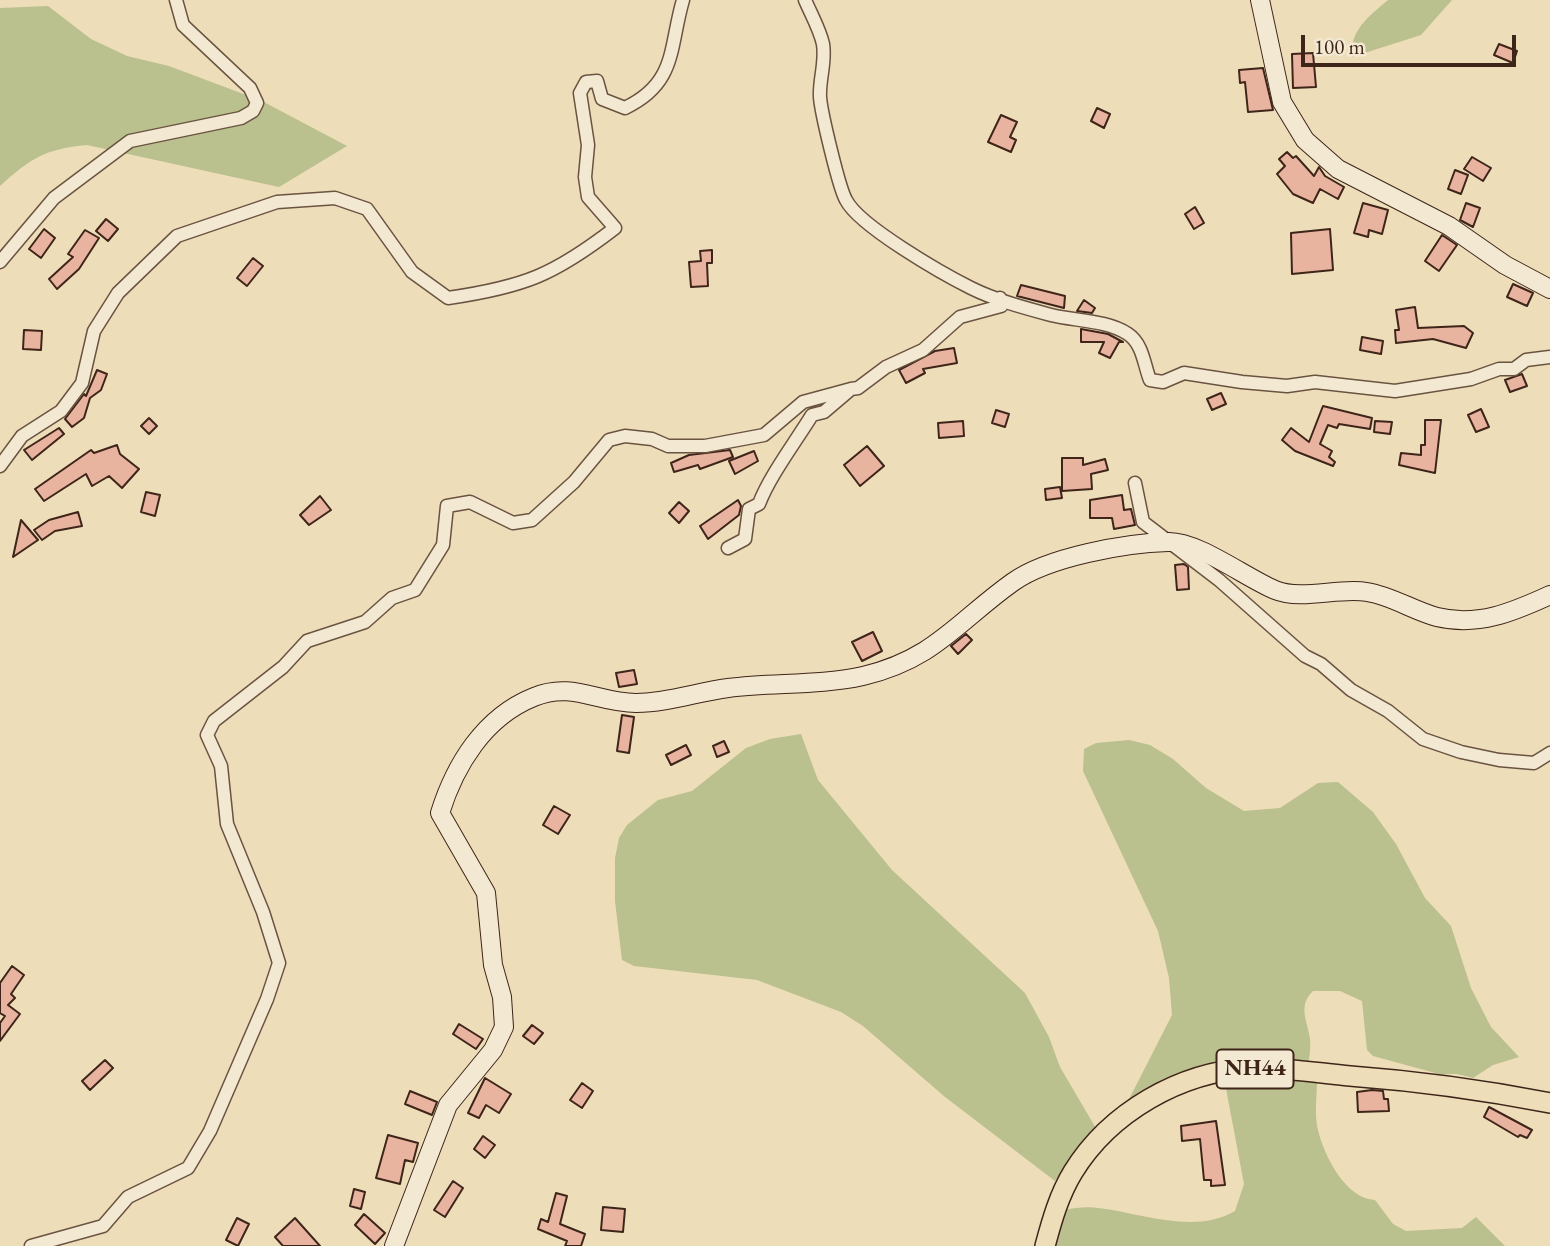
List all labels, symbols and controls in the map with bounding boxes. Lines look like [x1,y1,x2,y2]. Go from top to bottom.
scale bar [1305,21,1520,65]
text: 100 m [1314,33,1365,60]
road number: NH44 [1216,1050,1294,1088]

